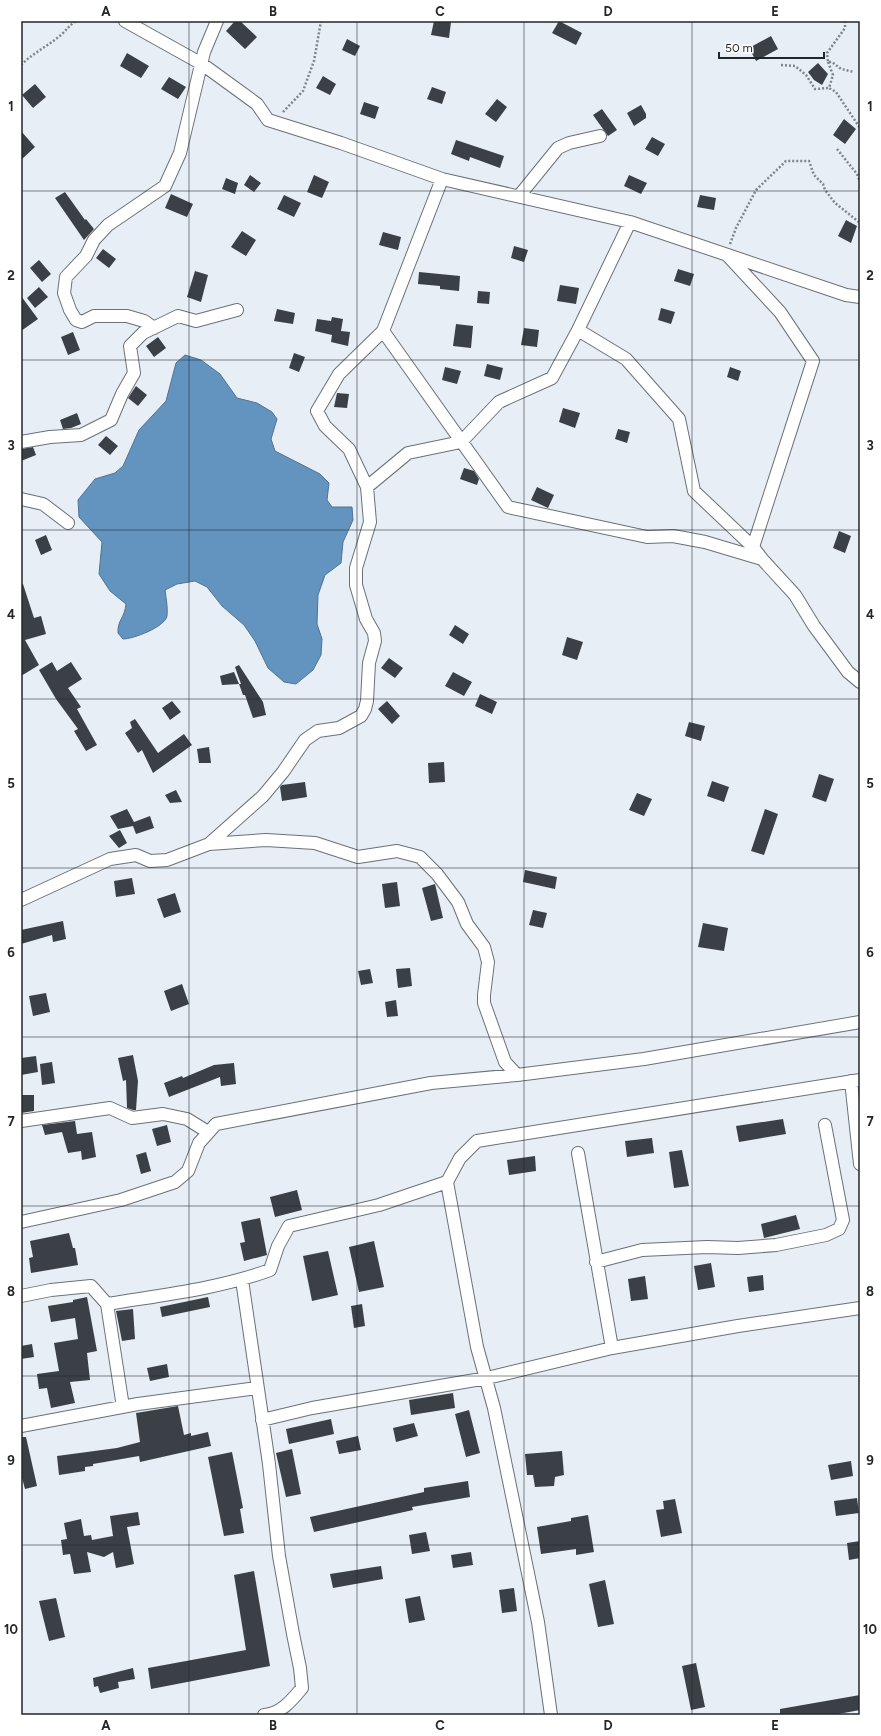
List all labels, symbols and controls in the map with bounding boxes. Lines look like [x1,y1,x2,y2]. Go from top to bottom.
text: A [101,4,111,19]
text: B [269,4,277,19]
text: C [435,4,445,19]
text: D [603,4,613,19]
text: E [771,4,779,19]
scale bar [719,34,824,60]
text: 50 m [725,41,753,55]
text: 1 [8,99,14,114]
text: 1 [867,99,873,114]
text: 2 [7,268,15,283]
text: 2 [866,268,874,283]
text: 3 [7,438,15,453]
text: 3 [866,438,874,453]
text: 4 [7,607,15,622]
text: 4 [866,607,874,622]
text: 5 [7,776,15,791]
text: 5 [866,776,874,791]
text: 6 [7,945,15,960]
text: 6 [866,945,874,960]
text: 7 [7,1114,15,1129]
text: 7 [866,1114,874,1129]
text: 8 [7,1284,15,1299]
text: 8 [866,1284,874,1299]
text: 9 [7,1453,15,1468]
text: 9 [866,1453,874,1468]
text: 10 [4,1622,18,1637]
text: 10 [863,1622,877,1637]
text: A [101,1718,111,1733]
text: B [269,1718,277,1733]
text: C [435,1718,445,1733]
text: D [603,1718,613,1733]
text: E [771,1718,779,1733]

